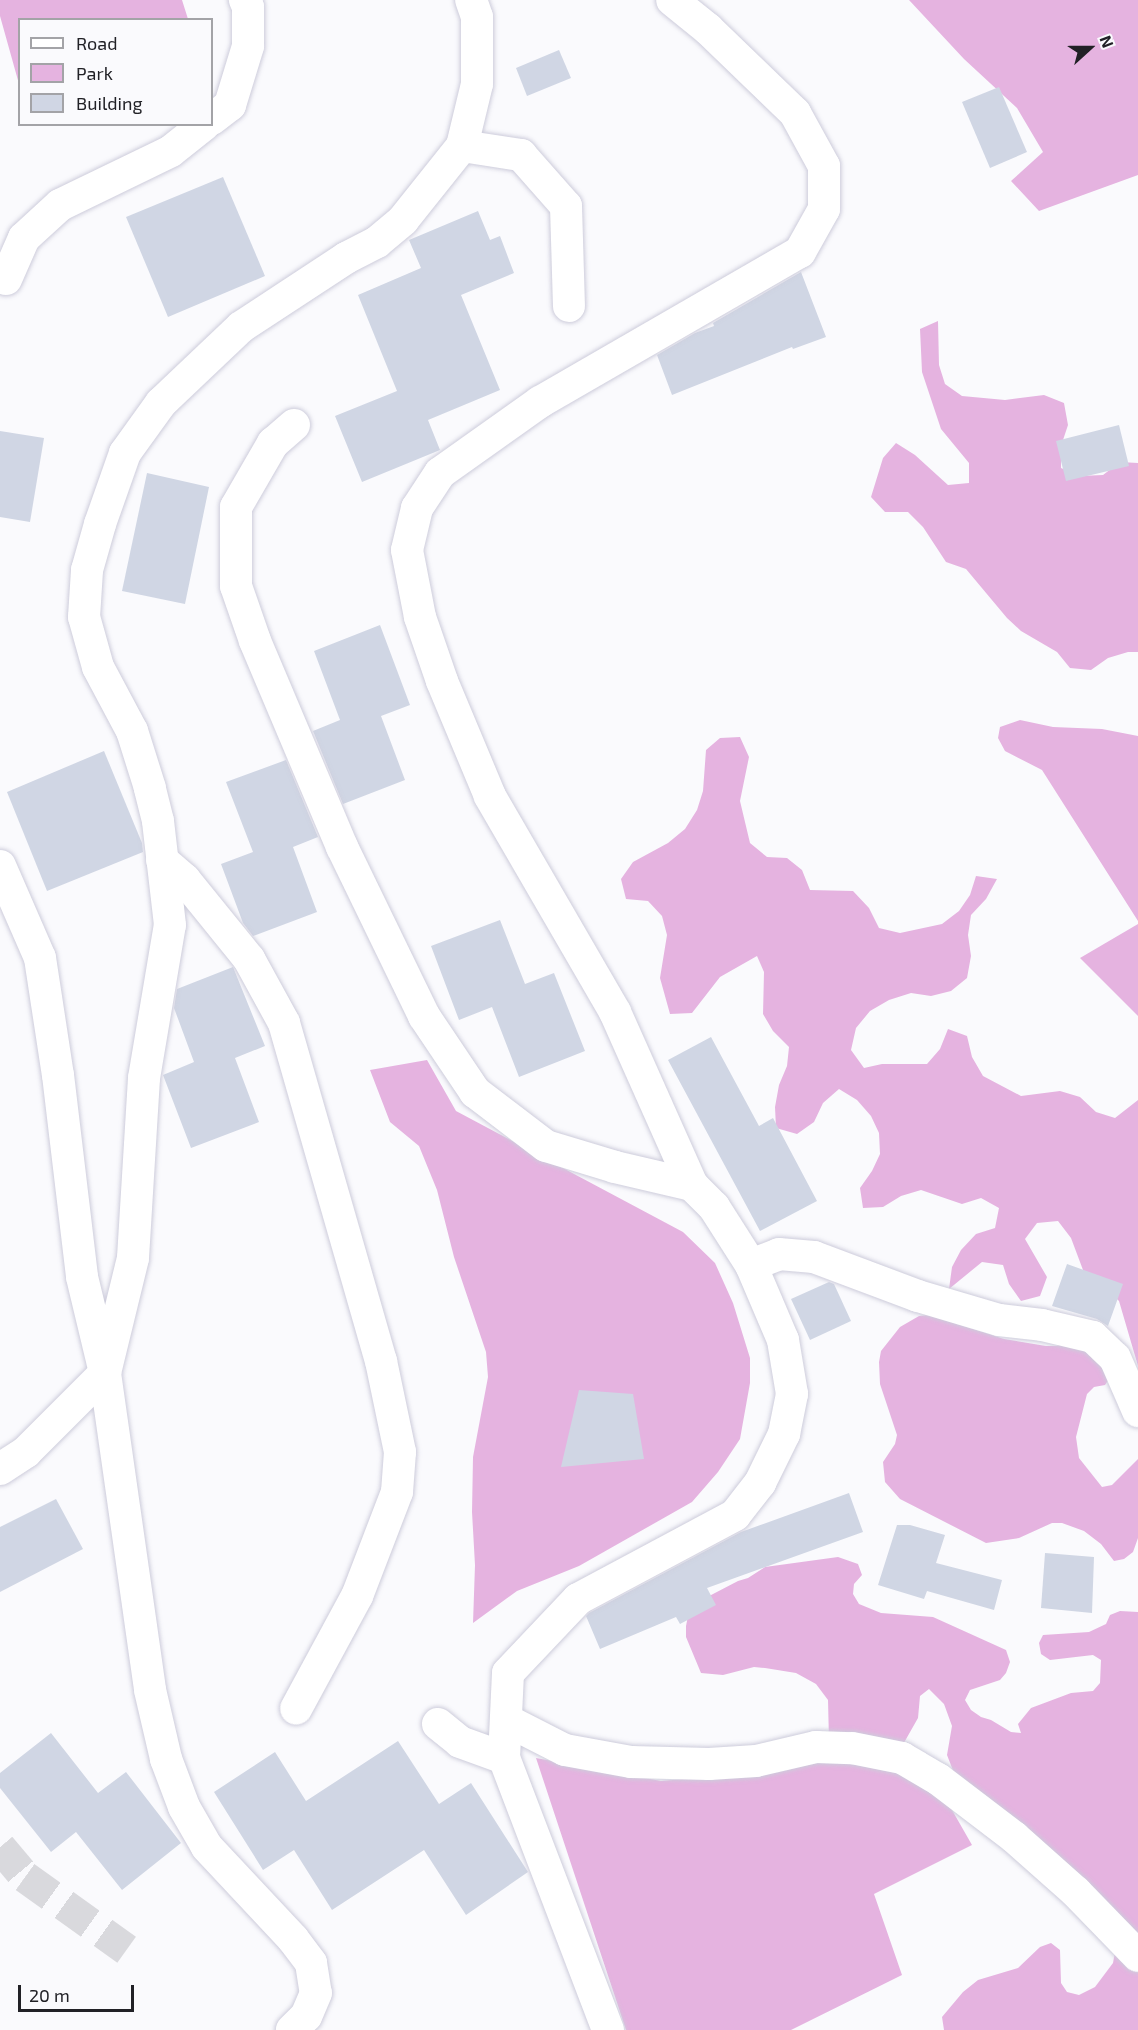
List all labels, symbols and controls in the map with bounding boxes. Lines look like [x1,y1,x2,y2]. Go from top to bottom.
legend [18,18,213,126]
north arrow [1060,18,1120,78]
text: Road [76,32,117,54]
text: N [1096,33,1118,50]
text: Park [76,62,113,84]
text: Building [76,92,143,114]
scale bar [21,1973,136,2011]
text: 20 m [29,1984,70,2006]

